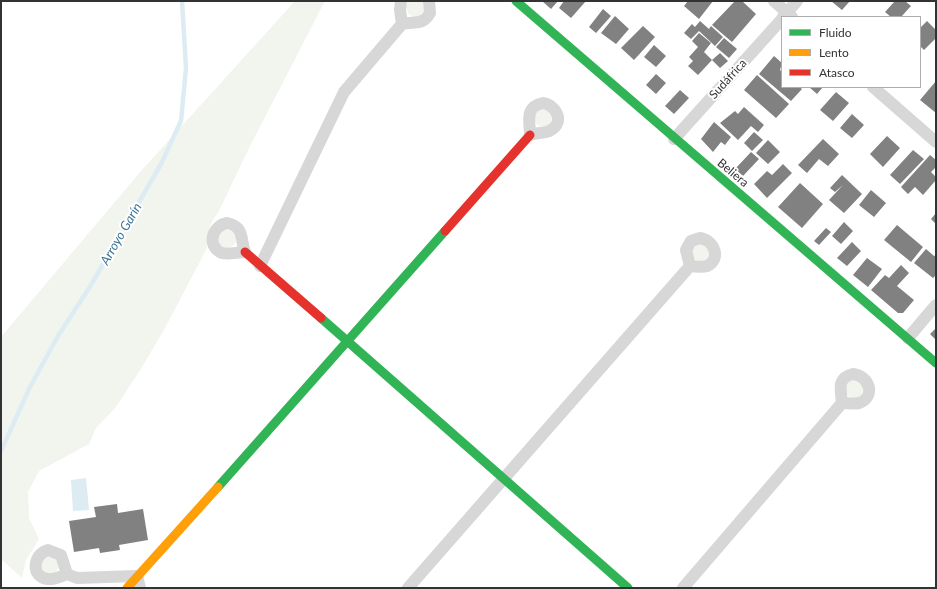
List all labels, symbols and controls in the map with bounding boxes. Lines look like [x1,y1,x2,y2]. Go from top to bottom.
legend [781,16,921,88]
text: Fluido [819,25,852,40]
text: Lento [819,45,849,60]
street label: Sudáfrica [706,56,750,102]
text: Atasco [819,65,855,80]
street label: Beliera [714,156,752,190]
water label: Arroyo Garín [97,200,145,268]

